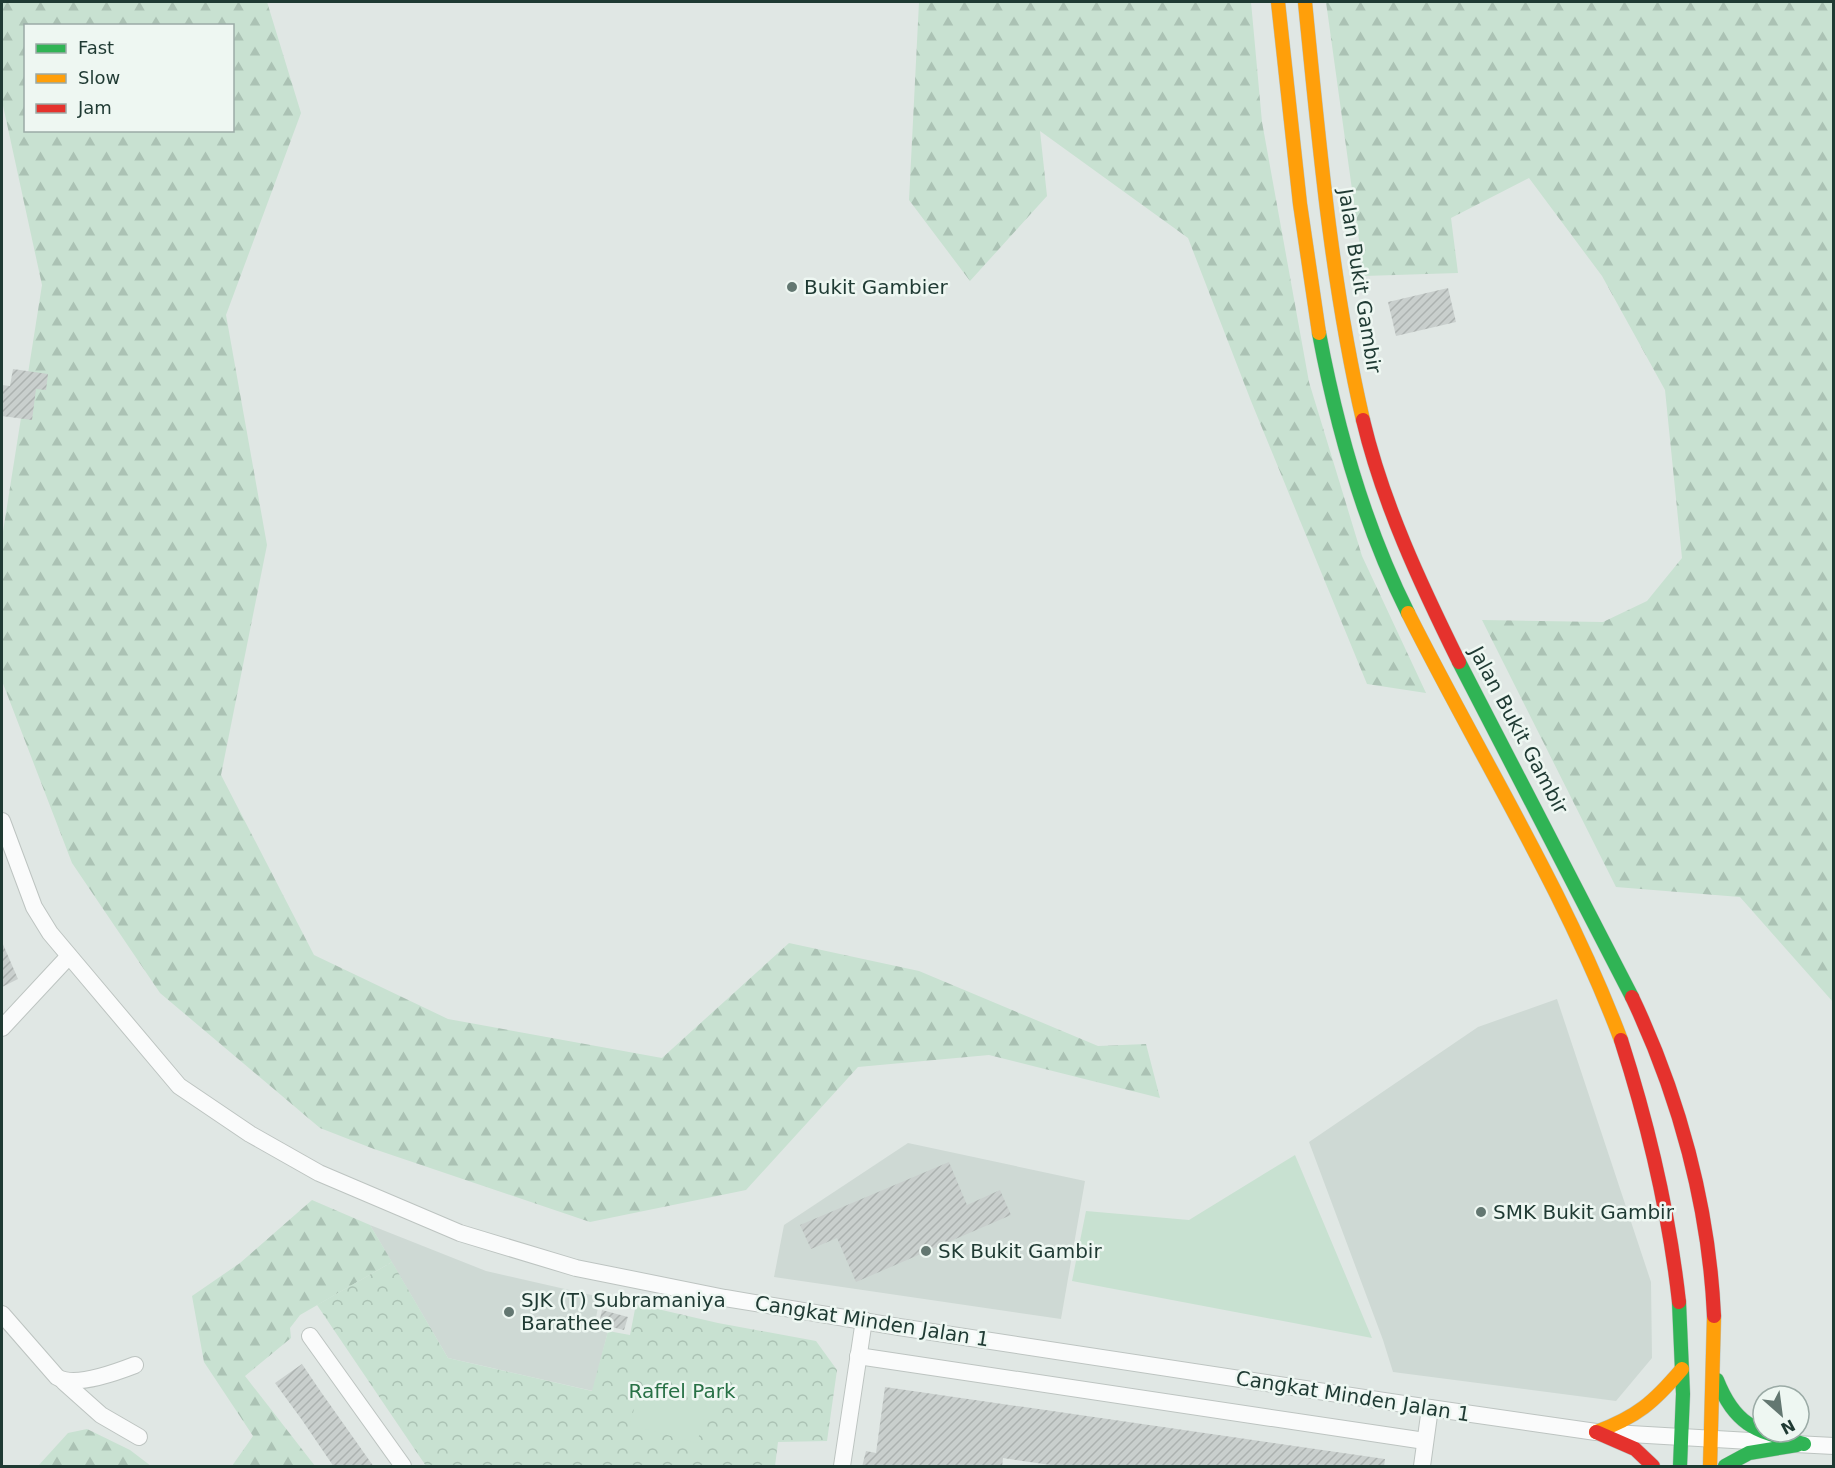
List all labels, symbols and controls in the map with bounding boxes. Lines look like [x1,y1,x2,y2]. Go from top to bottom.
legend [24,24,234,132]
text: Fast [78,37,114,58]
text: Slow [78,67,120,88]
text: Jam [77,97,112,118]
street label: Jalan Bukit Gambir [1333,185,1387,376]
place label: Bukit Gambier [804,275,949,299]
marker: Bukit Gambier [785,280,799,294]
street label: Jalan Bukit Gambir [1464,640,1574,819]
place label: SMK Bukit Gambir [1493,1200,1675,1224]
marker: SMK Bukit Gambir [1474,1205,1488,1219]
place label: SK Bukit Gambir [938,1239,1102,1263]
marker: SK Bukit Gambir [919,1244,933,1258]
place label: SJK (T) Subramaniya Barathee [521,1288,726,1335]
street label: Cangkat Minden Jalan 1 [753,1291,991,1351]
marker: SJK (T) Subramaniya Barathee [502,1305,516,1319]
street label: Cangkat Minden Jalan 1 [1234,1366,1472,1426]
park label: Raffel Park [629,1379,736,1403]
north arrow [1751,1384,1811,1444]
text: N [1777,1415,1798,1438]

